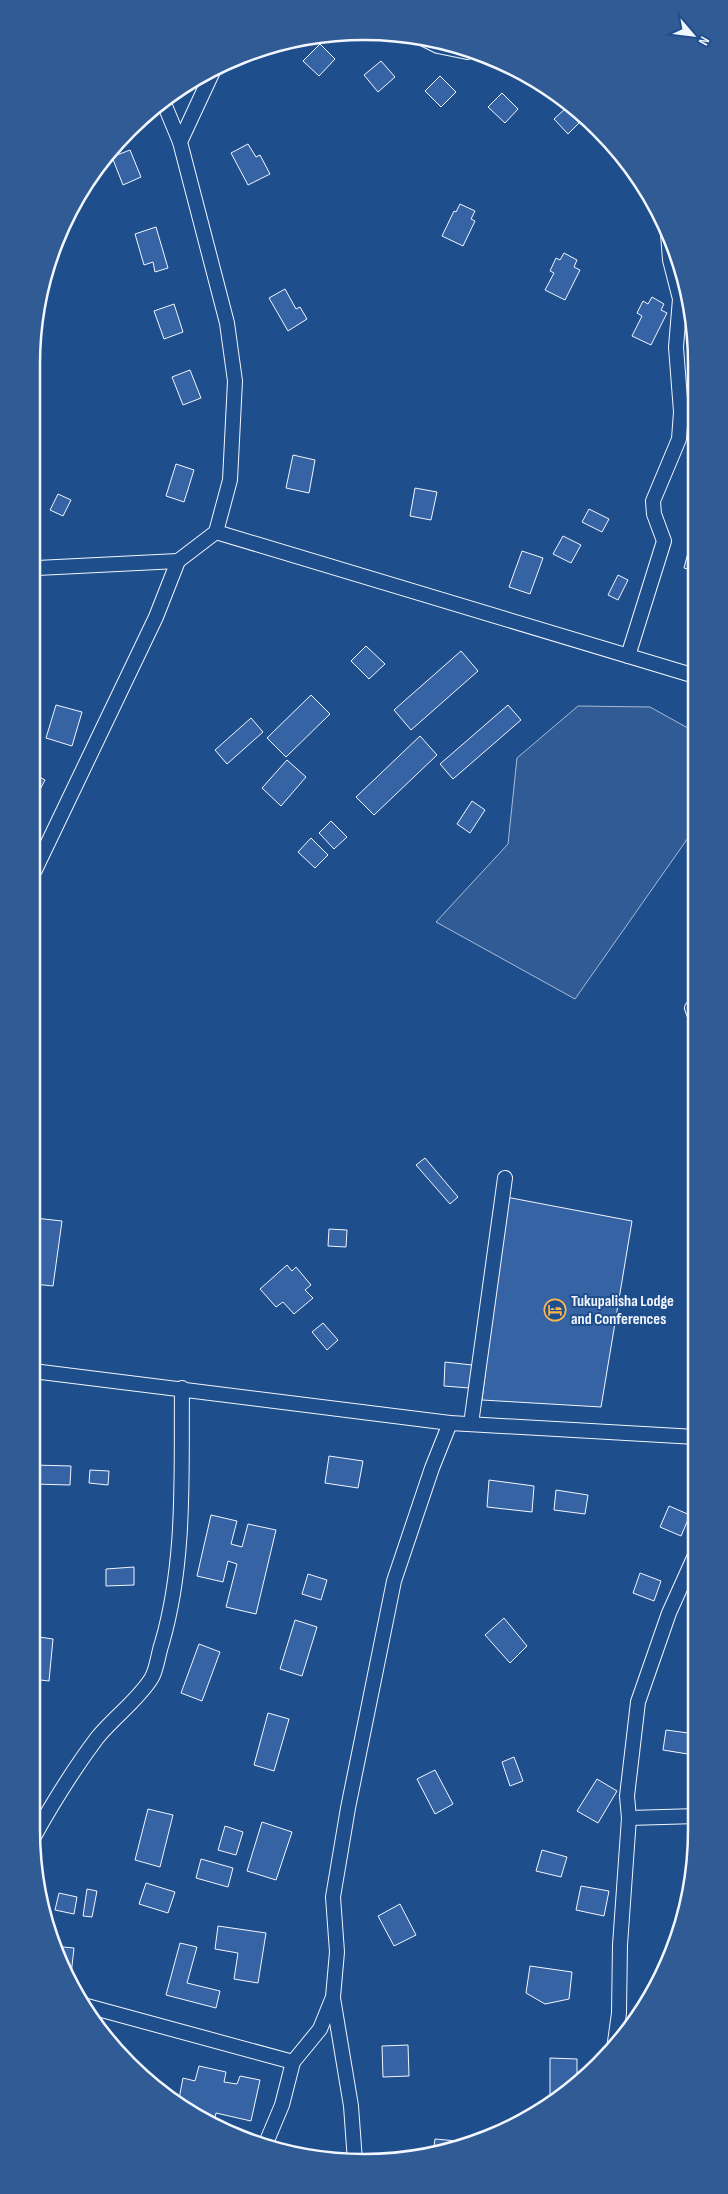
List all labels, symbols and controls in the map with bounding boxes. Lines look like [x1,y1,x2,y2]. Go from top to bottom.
north arrow [668,10,718,60]
text: N [695,34,713,48]
place label: Tukupalisha Lodge and Conferences [571,1292,674,1329]
hotel icon: Tukupalisha Lodge and Conferences [543,1298,567,1322]

